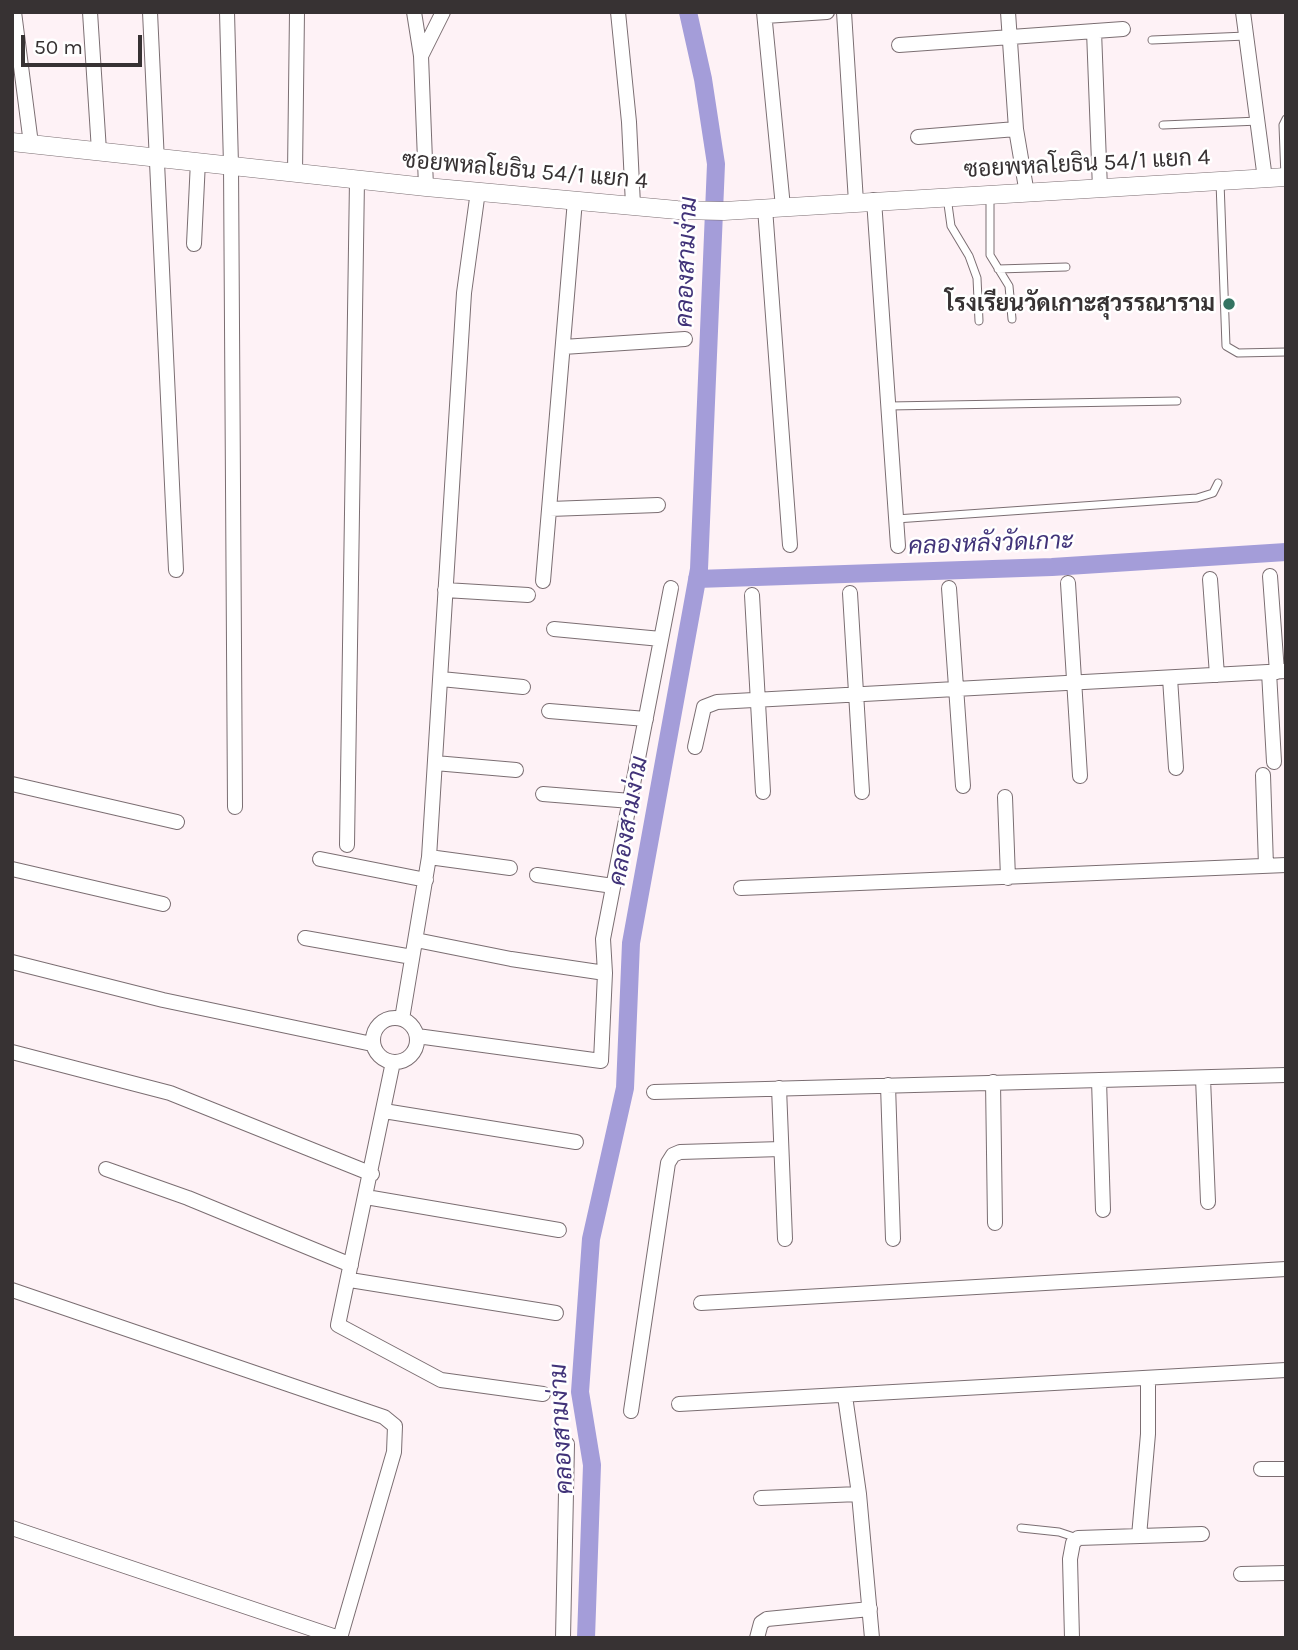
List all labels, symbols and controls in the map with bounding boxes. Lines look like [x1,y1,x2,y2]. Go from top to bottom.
scale bar [24,21,145,65]
text: 50 m [34,35,83,59]
street label: ซอยพหลโยธิน 54/1 แยก 4 [963,144,1211,184]
street label: ซอยพหลโยธิน 54/1 แยก 4 [401,147,649,195]
water label: คลองสามง่าม [670,196,704,328]
place label: โรงเรียนวัดเกาะสุวรรณาราม [945,290,1215,318]
marker: โรงเรียนวัดเกาะสุวรรณาราม [1221,296,1237,312]
water label: คลองหลังวัดเกาะ [908,527,1074,561]
water label: คลองสามง่าม [603,754,655,888]
water label: คลองสามง่าม [544,1363,580,1495]

